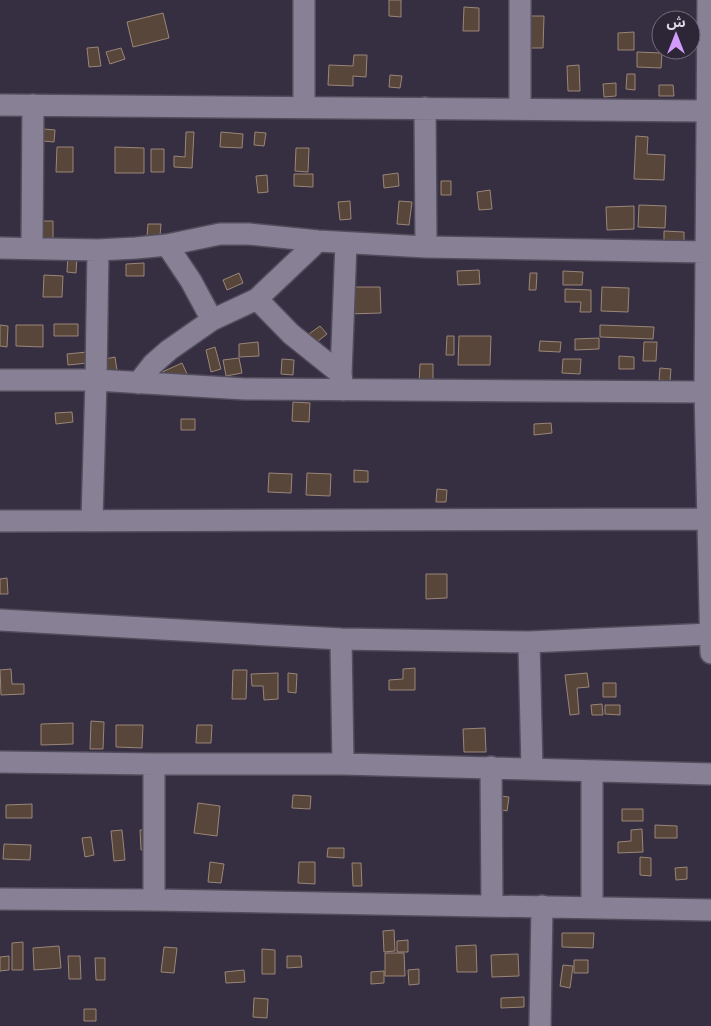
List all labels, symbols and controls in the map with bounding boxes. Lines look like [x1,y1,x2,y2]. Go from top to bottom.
north arrow [651,10,701,60]
text: ش [666,14,686,30]

